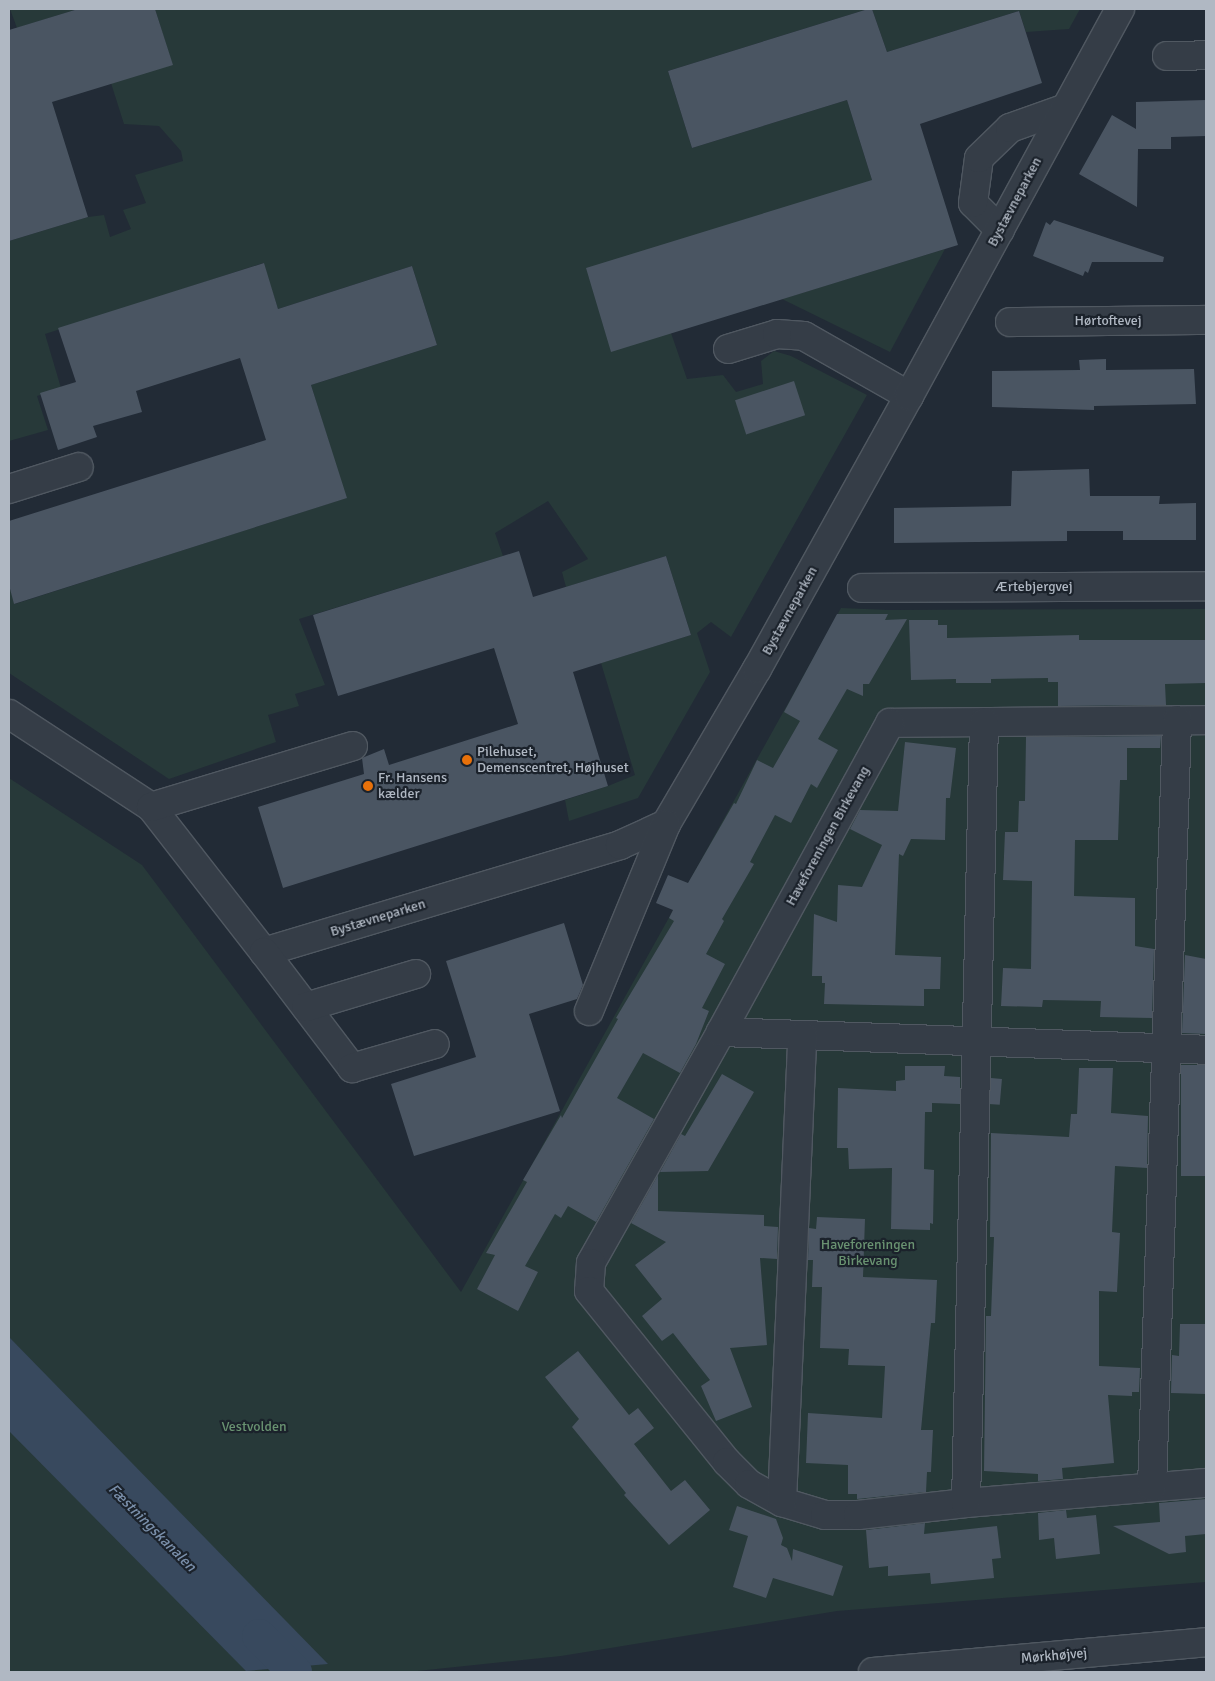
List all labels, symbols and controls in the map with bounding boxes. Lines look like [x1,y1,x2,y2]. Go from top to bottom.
street label: Bystævneparken [984,154,1046,250]
street label: Hørtoftevej [1074,313,1142,329]
street label: Bystævneparken [759,564,821,658]
street label: Ærtebjergvej [995,579,1073,595]
place label: Pilehuset, Demenscentret, Højhuset [477,744,629,776]
marker: Pilehuset, Demenscentret, Højhuset [461,754,473,766]
street label: Haveforeningen Birkevang [783,763,873,909]
place label: Fr. Hansens kælder [378,770,447,802]
marker: Fr. Hansens kælder [362,780,374,792]
street label: Bystævneparken [328,896,428,940]
park label: Haveforeningen Birkevang [821,1237,915,1270]
park label: Vestvolden [221,1419,287,1435]
water label: Fæstningskanalen [104,1480,200,1576]
street label: Mørkhøjvej [1020,1645,1088,1667]

